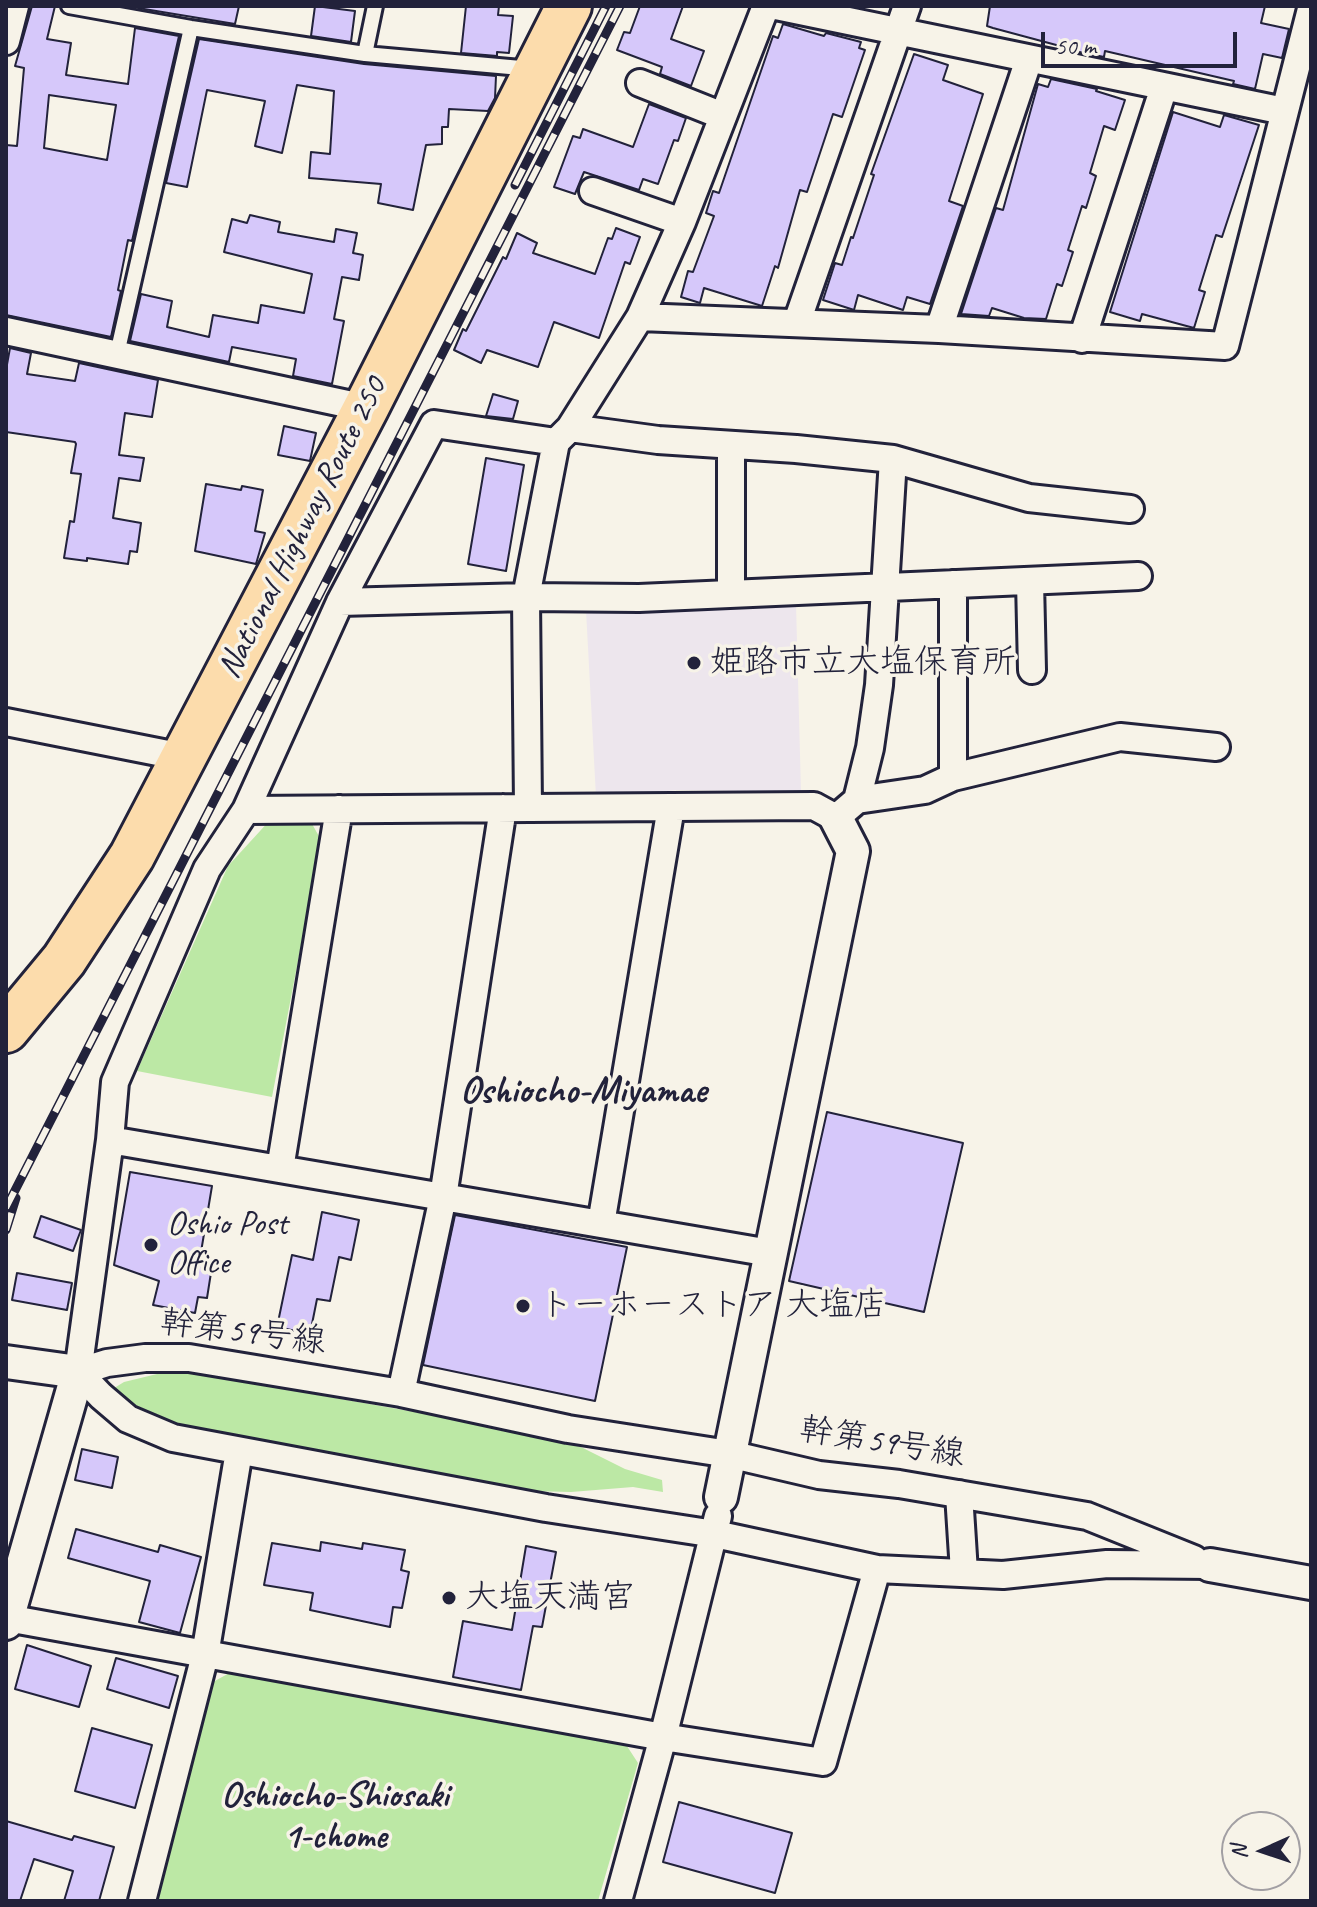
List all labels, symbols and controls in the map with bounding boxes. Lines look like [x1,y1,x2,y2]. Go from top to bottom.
scale bar [1045,16,1241,66]
text: 50 m [1055,31,1096,61]
street label: National Highway Route 250 [209,371,397,685]
place label: 姫路市立大塩保育所 [710,643,1016,683]
marker: 姫路市立大塩保育所 [685,654,703,672]
district label: Oshiocho-Miyamae [460,1069,706,1115]
place label: Oshio Post Office [167,1205,287,1284]
marker: Oshio Post Office [142,1236,160,1254]
place label: トーホーストア 大塩店 [539,1286,887,1326]
marker: トーホーストア 大塩店 [514,1297,532,1315]
street label: 幹第59号線 [158,1303,328,1363]
street label: 幹第59号線 [797,1410,967,1476]
place label: 大塩天満宮 [465,1578,635,1618]
marker: 大塩天満宮 [440,1589,458,1607]
district label: Oshiocho-Shiosaki 1-chome [221,1775,449,1860]
north arrow [1221,1811,1301,1891]
text: N [1225,1845,1253,1860]

